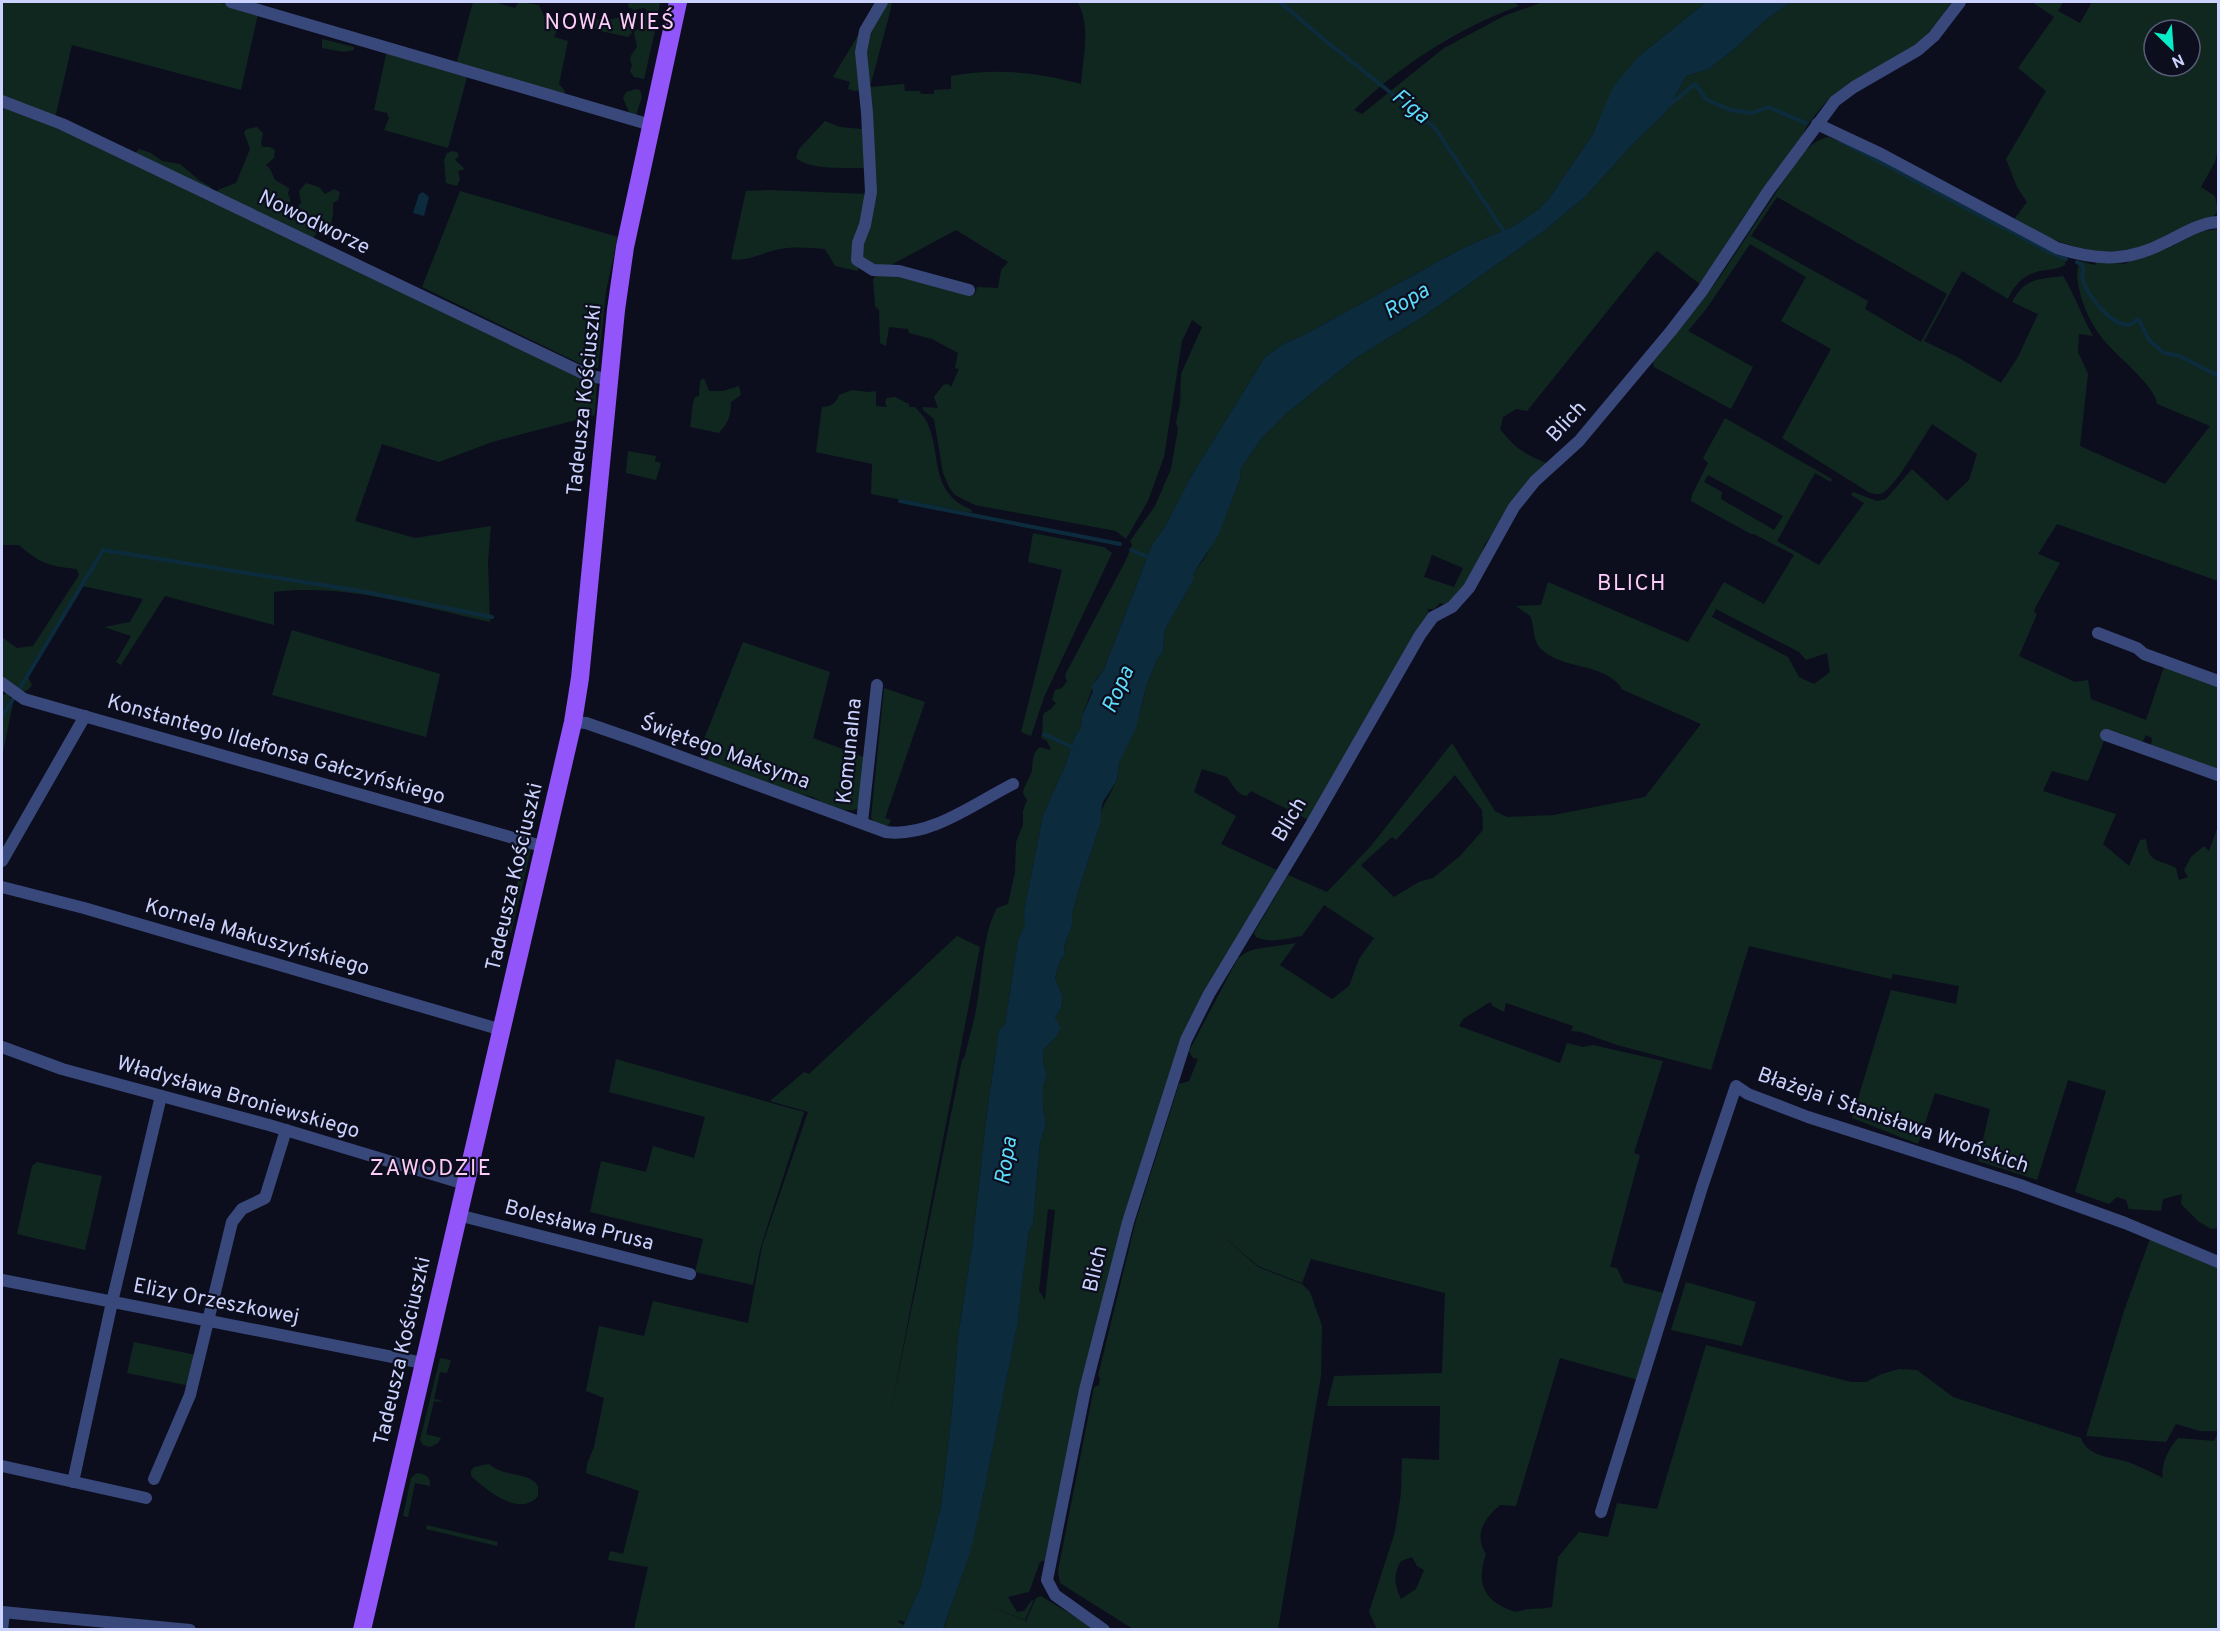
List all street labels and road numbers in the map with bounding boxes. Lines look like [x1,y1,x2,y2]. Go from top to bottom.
street label: Nowodworze [254,184,374,262]
street label: Tadeusza Kościuszki [562,303,608,497]
street label: Blich [1541,396,1593,448]
street label: Konstantego Ildefonsa Gałczyńskiego [104,689,448,811]
street label: Komunalna [831,697,869,805]
street label: Świętego Maksyma [636,709,814,796]
street label: Tadeusza Kościuszki [480,780,550,974]
street label: Blich [1266,793,1314,847]
street label: Kornela Makuszyńskiego [142,893,372,983]
street label: Władysława Broniewskiego [113,1050,363,1146]
street label: Błażeja i Stanisława Wrońskich [1754,1062,2032,1180]
street label: Bolesława Prusa [502,1194,656,1258]
street label: Blich [1078,1243,1114,1295]
street label: Tadeusza Kościuszki [368,1254,438,1448]
street label: Elizy Orzeszkowej [131,1273,301,1331]

